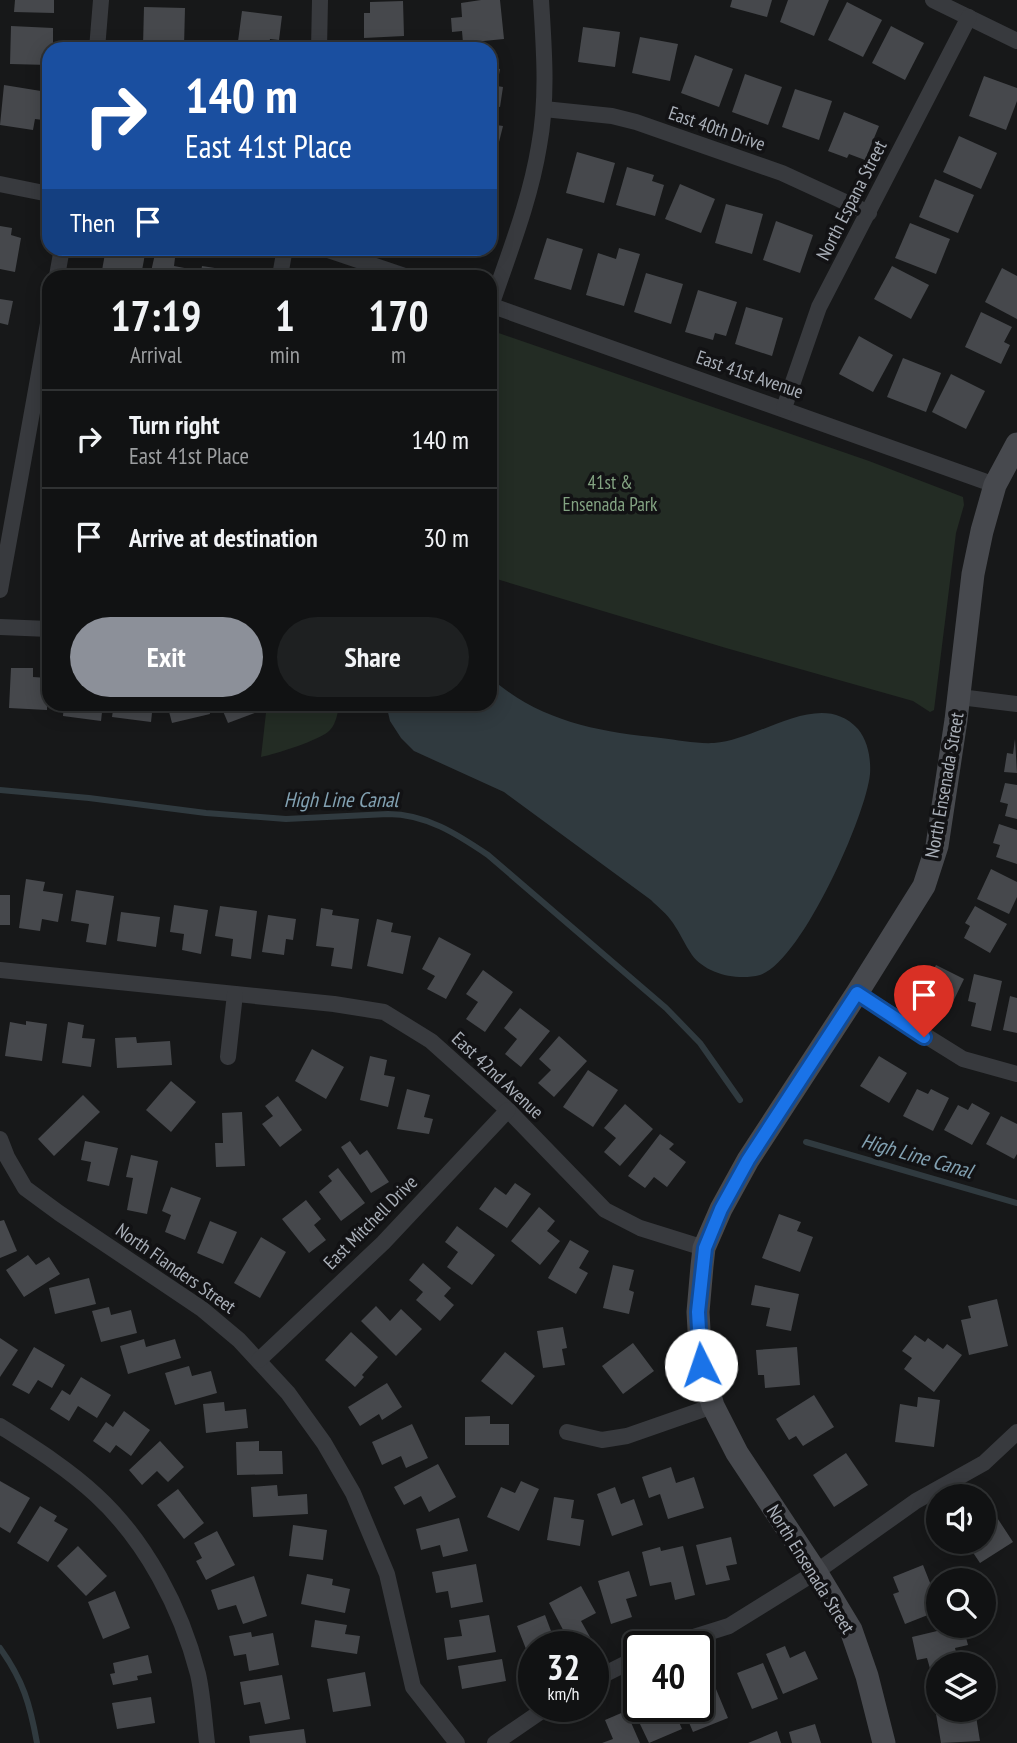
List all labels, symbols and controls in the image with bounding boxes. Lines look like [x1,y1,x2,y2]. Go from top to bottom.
text: 140 m [185,63,298,127]
icon: right [70,70,161,161]
street label: East 40th Drive [665,100,769,156]
text: East 41st Place [185,125,352,167]
street label: North Espana Street [810,135,892,264]
icon: arrive [129,203,167,241]
text: Then [70,206,115,239]
text: 17:19 [110,288,201,343]
text: 1 [275,288,295,343]
text: 170 [368,288,429,343]
text: Arrival [130,340,182,369]
text: min [270,340,300,369]
text: m [391,340,406,369]
street label: East 41st Avenue [693,344,807,404]
text: Turn right [129,408,220,441]
icon: right [70,420,108,458]
text: 140 m [411,423,469,456]
text: East 41st Place [129,441,249,470]
park label: 41st & Ensenada Park [563,470,658,516]
icon: arrive [70,518,108,556]
text: Arrive at destination [129,521,318,554]
text: 30 m [423,521,469,554]
button: Exit [70,617,263,697]
button: Share [277,617,469,697]
street label: North Ensenada Street [919,709,969,860]
water label: High Line Canal [284,786,400,813]
pin [894,965,954,1037]
icon: arrive [905,976,943,1014]
street label: East 42nd Avenue [447,1026,549,1124]
water label: High Line Canal [858,1127,978,1185]
street label: East Mitchell Drive [318,1170,422,1274]
street label: North Flanders Street [111,1218,241,1319]
position arrow [664,1328,738,1402]
map controls [926,1484,996,1722]
button: sound [926,1484,996,1554]
street label: North Ensenada Street [762,1500,861,1639]
button: search [926,1568,996,1638]
speed limit sign: 40 [623,1631,714,1722]
text: 32 [547,1644,580,1690]
button: layers [926,1652,996,1722]
text: km/h [548,1682,579,1705]

